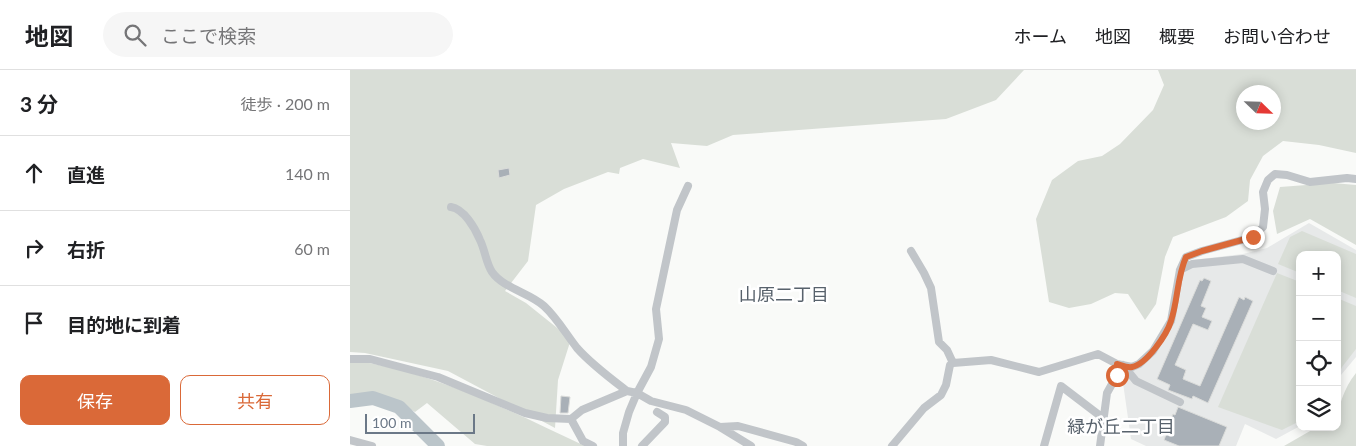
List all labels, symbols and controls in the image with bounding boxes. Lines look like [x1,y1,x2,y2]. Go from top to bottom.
search box [103,12,453,57]
text: 地図 [25,21,73,50]
icon: search [121,21,149,49]
text: ここで検索 [161,24,256,47]
text: ホーム [1014,25,1067,47]
text: 地図 [1095,25,1131,47]
text: 概要 [1159,25,1195,47]
text: お問い合わせ [1223,25,1331,47]
north arrow [1236,85,1281,130]
text: 3 分 [20,91,58,116]
text: 徒歩 · 200 m [241,94,330,113]
icon: ahead [20,159,48,187]
text: 直進 [67,163,105,186]
text: 140 m [285,164,330,183]
route end [1242,226,1265,249]
icon: right [20,234,48,262]
text: 右折 [67,238,105,261]
text: 60 m [294,239,330,258]
map controls [1296,251,1341,431]
button: + [1296,251,1341,296]
district label: 山原二丁目 [739,283,829,305]
button: − [1296,296,1341,341]
icon: arrive [20,309,48,337]
text: 目的地に到着 [67,313,181,336]
button: locate [1296,341,1341,386]
route start [1106,364,1129,387]
button: 保存 [20,375,170,425]
button: 共有 [180,375,330,425]
button: layers [1296,386,1341,431]
scale bar [365,411,475,434]
text: 100 m [372,414,411,431]
district label: 緑が丘二丁目 [1067,415,1175,437]

